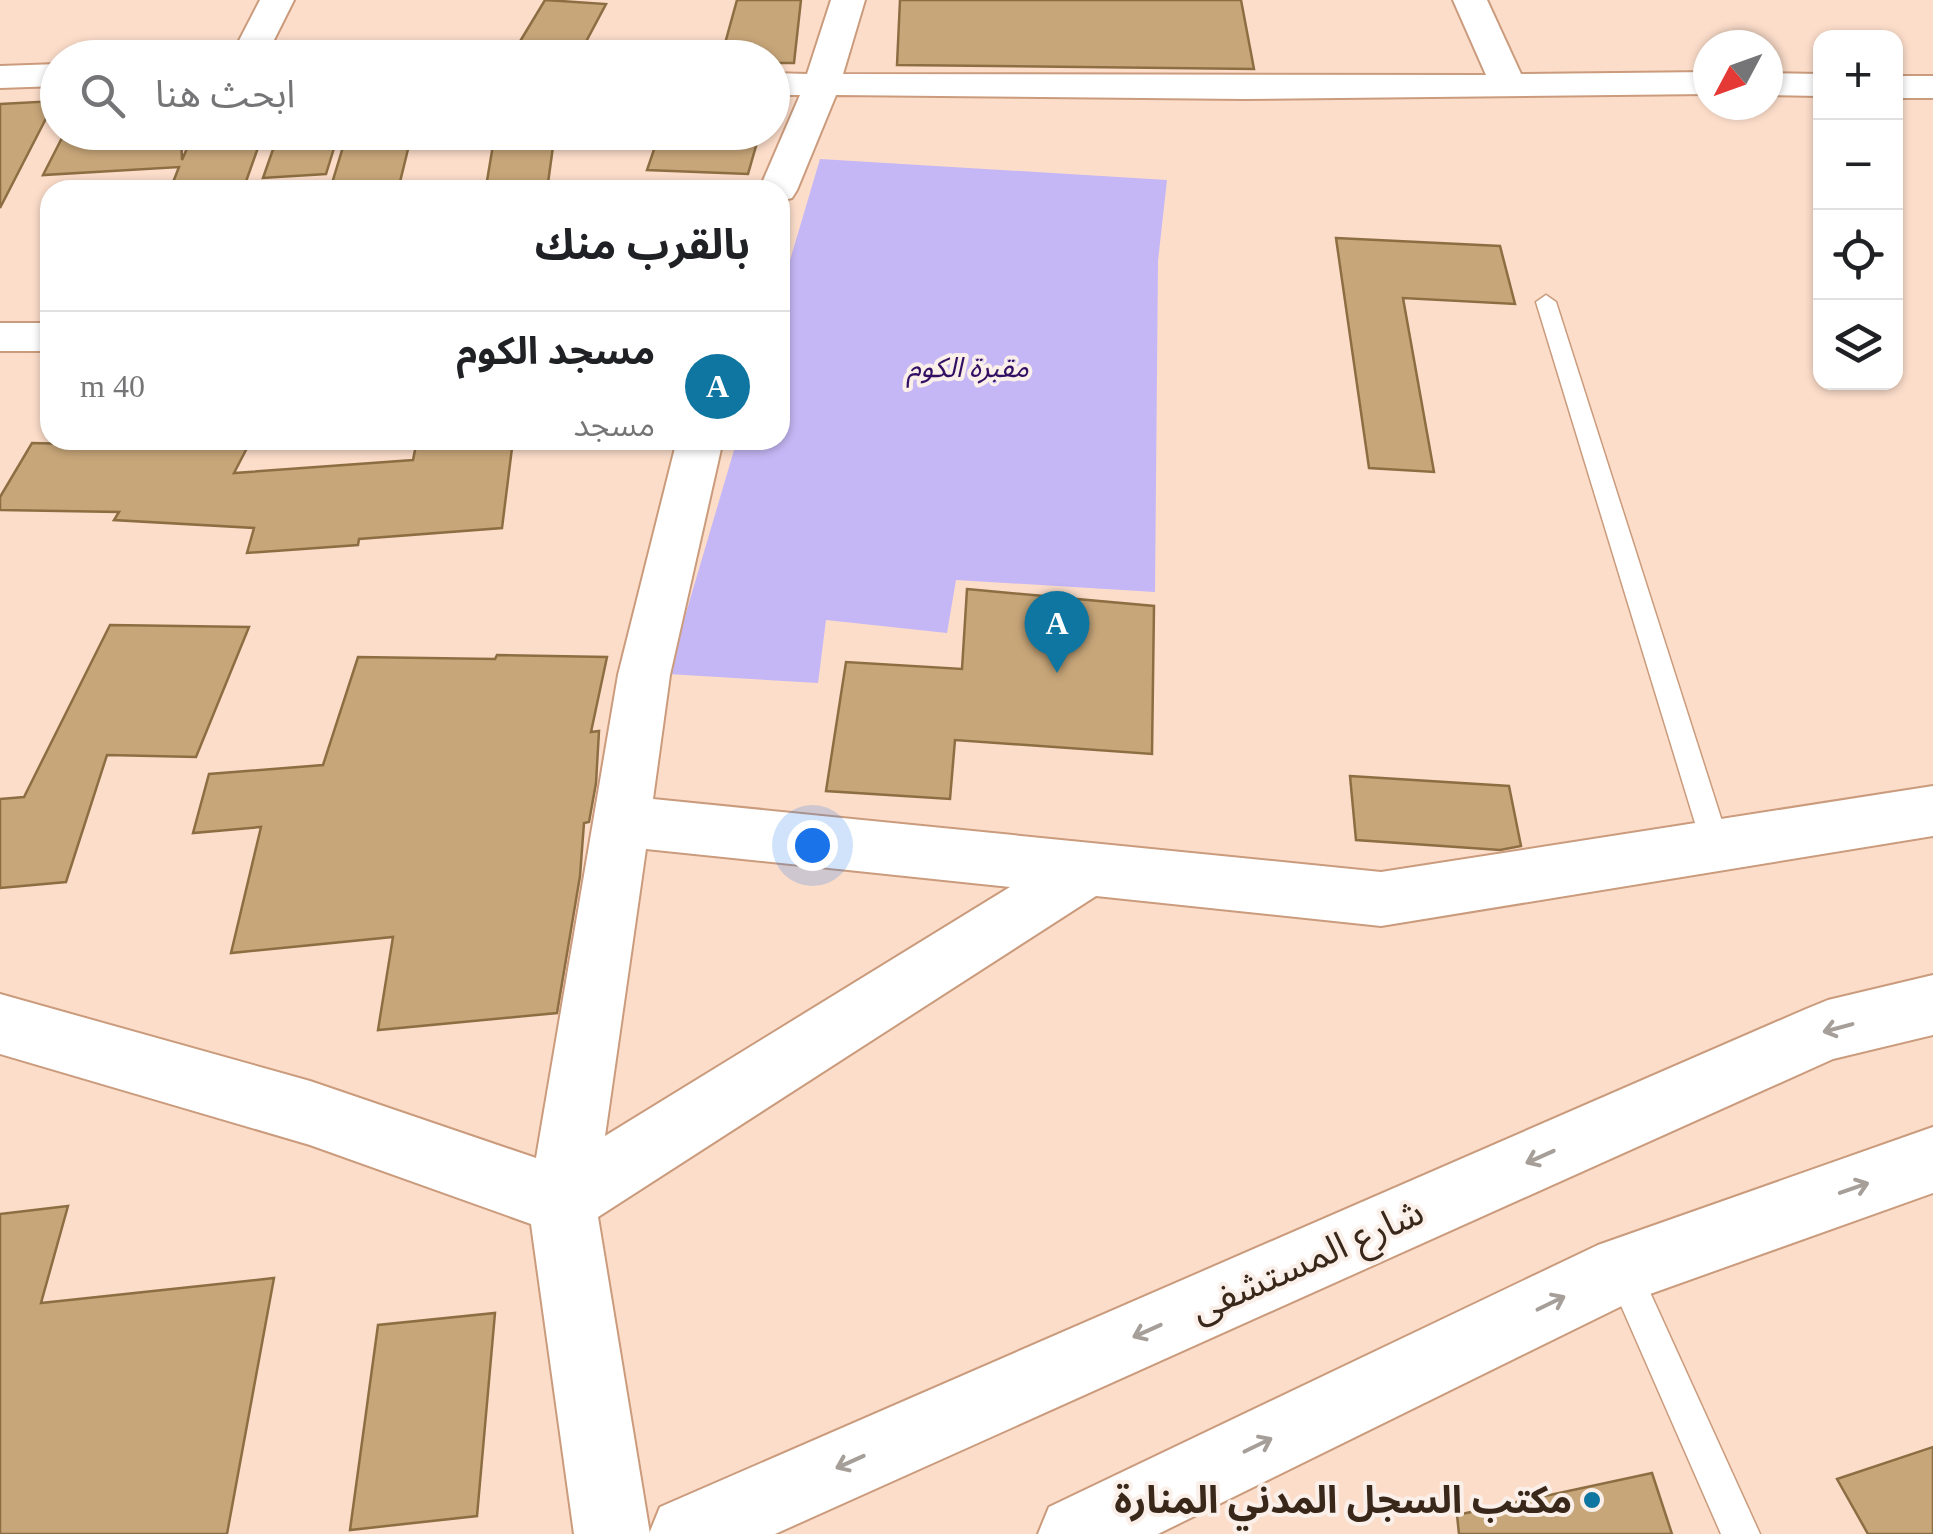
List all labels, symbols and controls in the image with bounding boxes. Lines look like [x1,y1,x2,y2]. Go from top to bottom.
north arrow [1693,30,1783,120]
map controls [1813,30,1903,390]
button: + [1813,30,1903,120]
search box [40,40,790,150]
icon: search [75,68,130,123]
text: ابحث هنا [155,73,295,115]
button: − [1813,120,1903,210]
button: locate [1813,210,1903,300]
text: بالقرب منك [535,222,750,268]
button: layers [1813,300,1903,390]
text: مسجد الكوم [456,330,655,372]
park label: مقبرة الكوم [906,352,1029,388]
text: 40 m [80,368,145,404]
text: A [706,368,729,404]
text: مسجد [574,407,655,443]
pin: A [1024,590,1090,673]
your location [787,820,838,871]
one-way arrow [1823,1020,1854,1039]
one-way arrow [1525,1149,1556,1167]
one-way arrow [1837,1177,1869,1195]
street label: شارع المستشفى [1184,1190,1433,1336]
one-way arrow [1535,1293,1565,1312]
one-way arrow [1132,1323,1163,1341]
one-way arrow [1243,1435,1273,1454]
one-way arrow [835,1454,866,1472]
place label: مكتب السجل المدني المنارة [1114,1479,1572,1531]
marker: مكتب السجل المدني المنارة [1581,1489,1603,1511]

